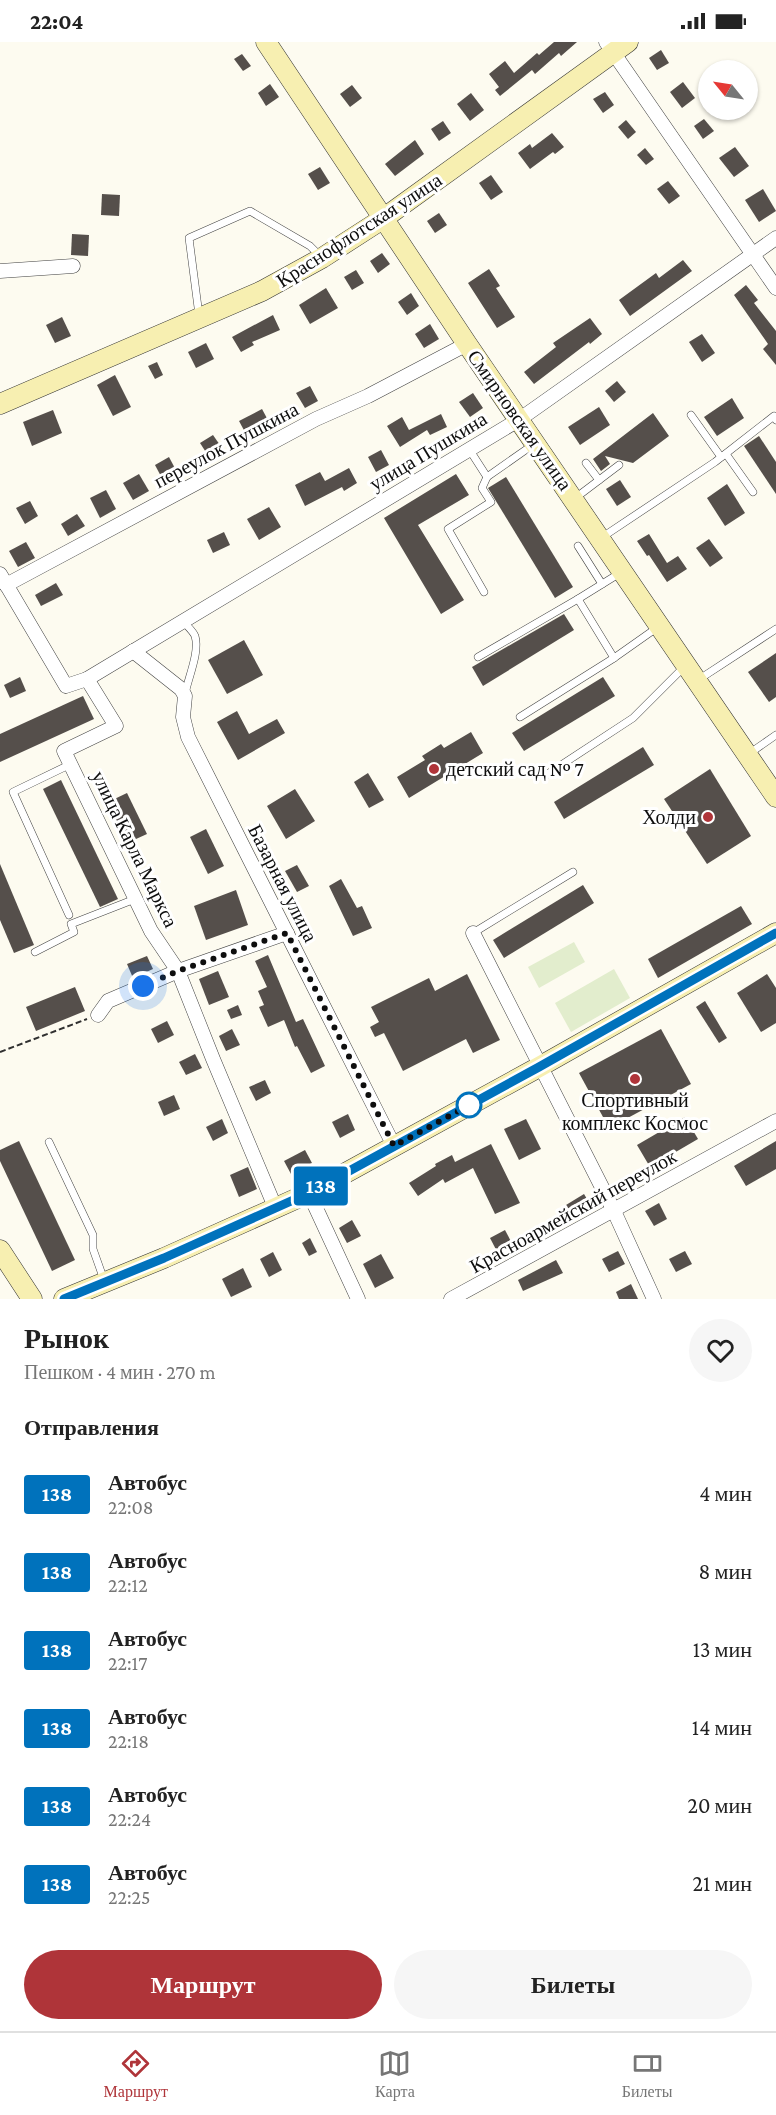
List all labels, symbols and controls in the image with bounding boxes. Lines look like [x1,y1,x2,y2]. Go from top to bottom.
text: 22:04 [30,9,83,34]
north arrow [698,60,758,120]
map controls [698,60,758,120]
street label: Краснофлотская улица [272,168,446,292]
street label: Смирновская улица [462,346,577,495]
street label: переулок Пушкина [150,398,303,493]
street label: улица Пушкина [365,407,491,496]
place label: детский сад № 7 [446,758,584,781]
marker: детский сад № 7 [427,762,441,776]
street label: улица Карла Маркса [87,767,182,931]
place label: Холди [642,806,696,829]
marker: Холди [701,810,715,824]
street label: Базарная улица [243,821,322,946]
your location [128,971,158,1001]
marker: Спортивный комплекс Космос [628,1072,642,1086]
place label: Спортивный комплекс Космос [562,1089,708,1134]
unlabelled marker [456,1092,482,1118]
street label: Красноармейский переулок [466,1145,681,1278]
line badge: 138 [286,1166,356,1206]
text: 138 [306,1174,336,1198]
button: heart [689,1319,752,1382]
text: Рынок [24,1323,109,1354]
text: Пешком · 4 мин · 270 m [24,1361,216,1383]
text: Отправления [24,1415,159,1440]
text: Автобус [108,1470,187,1495]
text: 4 мин [699,1481,752,1506]
text: 138 [42,1482,72,1506]
text: 22:08 [108,1496,154,1518]
text: Автобус [108,1548,187,1573]
text: 8 мин [699,1559,752,1584]
text: 138 [42,1560,72,1584]
text: 22:12 [108,1574,148,1596]
text: Автобус [108,1626,187,1651]
text: 13 мин [693,1637,752,1662]
text: 138 [42,1638,72,1662]
text: 22:17 [108,1652,147,1674]
text: Автобус [108,1704,187,1729]
text: 14 мин [692,1715,752,1740]
text: 138 [42,1716,72,1740]
text: 22:18 [108,1730,149,1752]
text: Автобус [108,1782,187,1807]
text: 20 мин [687,1793,752,1818]
text: 138 [42,1794,72,1818]
text: 22:24 [108,1808,151,1830]
text: Автобус [108,1860,187,1885]
text: 21 мин [693,1871,752,1896]
text: 138 [42,1872,72,1896]
text: 22:25 [108,1886,151,1908]
button: Маршрут [24,1950,382,2019]
button: Билеты [394,1950,752,2019]
tab: Маршрут [104,2047,168,2101]
tab: Карта [375,2047,415,2101]
tab: Билеты [622,2047,672,2101]

